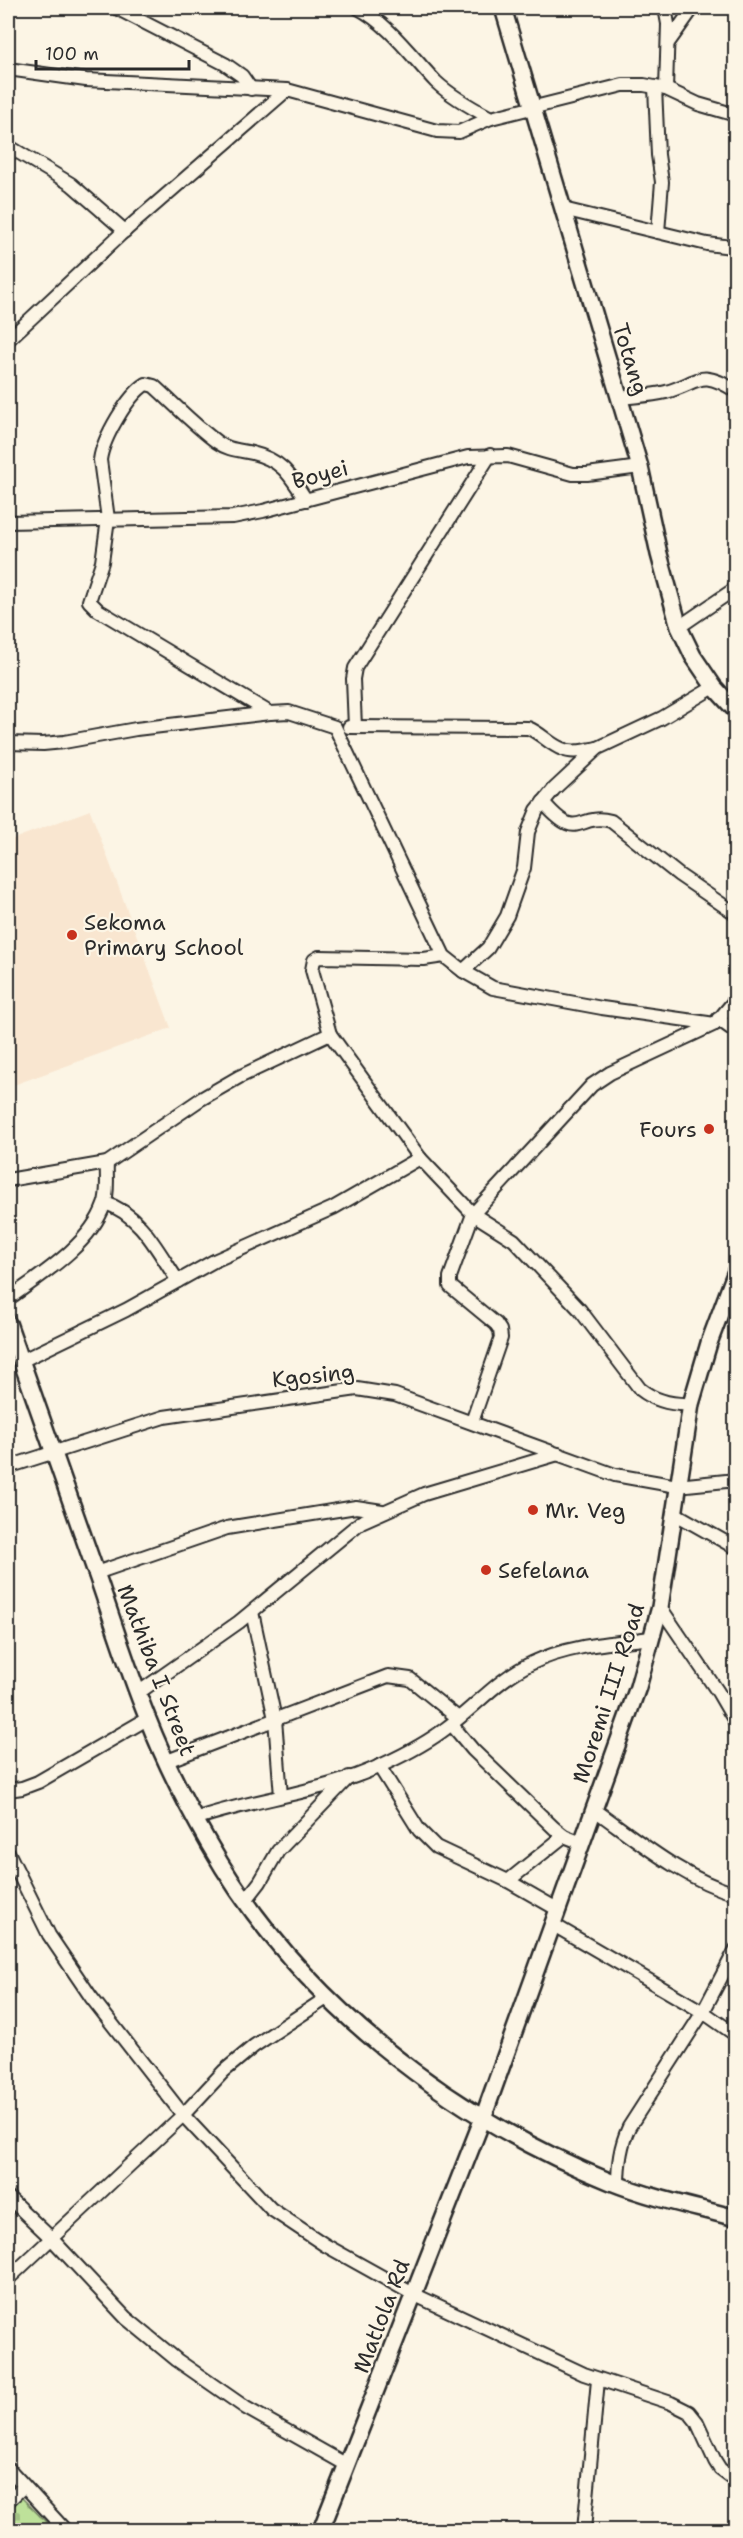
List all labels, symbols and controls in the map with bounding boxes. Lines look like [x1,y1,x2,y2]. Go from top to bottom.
scale bar [36,33,189,71]
text: 100 m [45,42,99,66]
street label: Totang [606,320,655,399]
street label: Boyei [289,453,351,496]
place label: Sekoma Primary School [84,908,244,962]
marker: Sekoma Primary School [65,928,79,942]
place label: Fours [639,1115,697,1144]
marker: Fours [702,1122,716,1136]
street label: Kgosing [270,1357,356,1394]
place label: Mr. Veg [545,1496,626,1525]
marker: Mr. Veg [526,1503,540,1517]
place label: Sefelana [498,1556,589,1585]
marker: Sefelana [479,1563,493,1577]
street label: Mathiba I Street [110,1580,203,1760]
street label: Moremi III Road [566,1599,651,1787]
street label: Matlola Rd [346,2255,416,2377]

